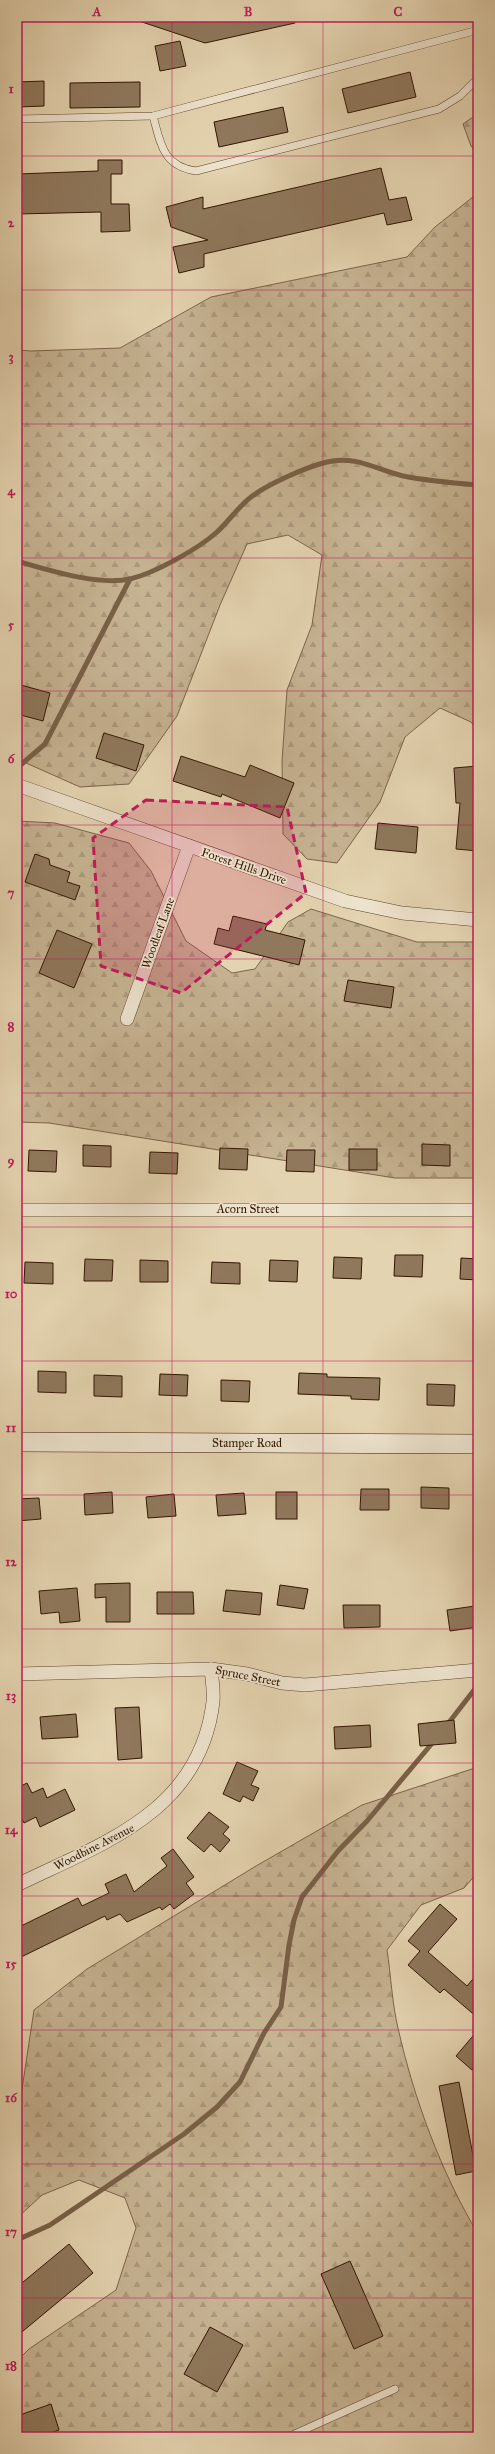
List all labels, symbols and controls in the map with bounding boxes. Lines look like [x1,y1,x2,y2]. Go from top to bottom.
text: A [92,4,102,20]
text: B [244,4,253,20]
text: C [394,4,403,20]
text: 1 [8,81,14,97]
text: 2 [8,215,15,231]
text: 3 [8,349,14,365]
text: 4 [7,483,15,499]
text: 5 [8,617,15,633]
text: 6 [8,751,16,767]
street label: Forest Hills Drive [200,845,288,887]
text: 7 [8,885,15,901]
street label: Woodleaf Lane [139,896,177,970]
text: 8 [8,1019,15,1035]
text: 9 [8,1153,15,1169]
street label: Acorn Street [216,1202,280,1216]
text: 10 [5,1286,18,1302]
text: 11 [6,1420,16,1436]
street label: Stamper Road [212,1436,282,1450]
text: 12 [5,1554,17,1570]
street label: Spruce Street [214,1663,283,1689]
text: 13 [6,1688,16,1704]
street label: Woodbine Avenue [51,1821,137,1873]
text: 14 [5,1822,18,1838]
text: 15 [5,1956,17,1972]
text: 16 [5,2090,18,2106]
text: 17 [5,2224,17,2240]
text: 18 [5,2358,17,2374]

